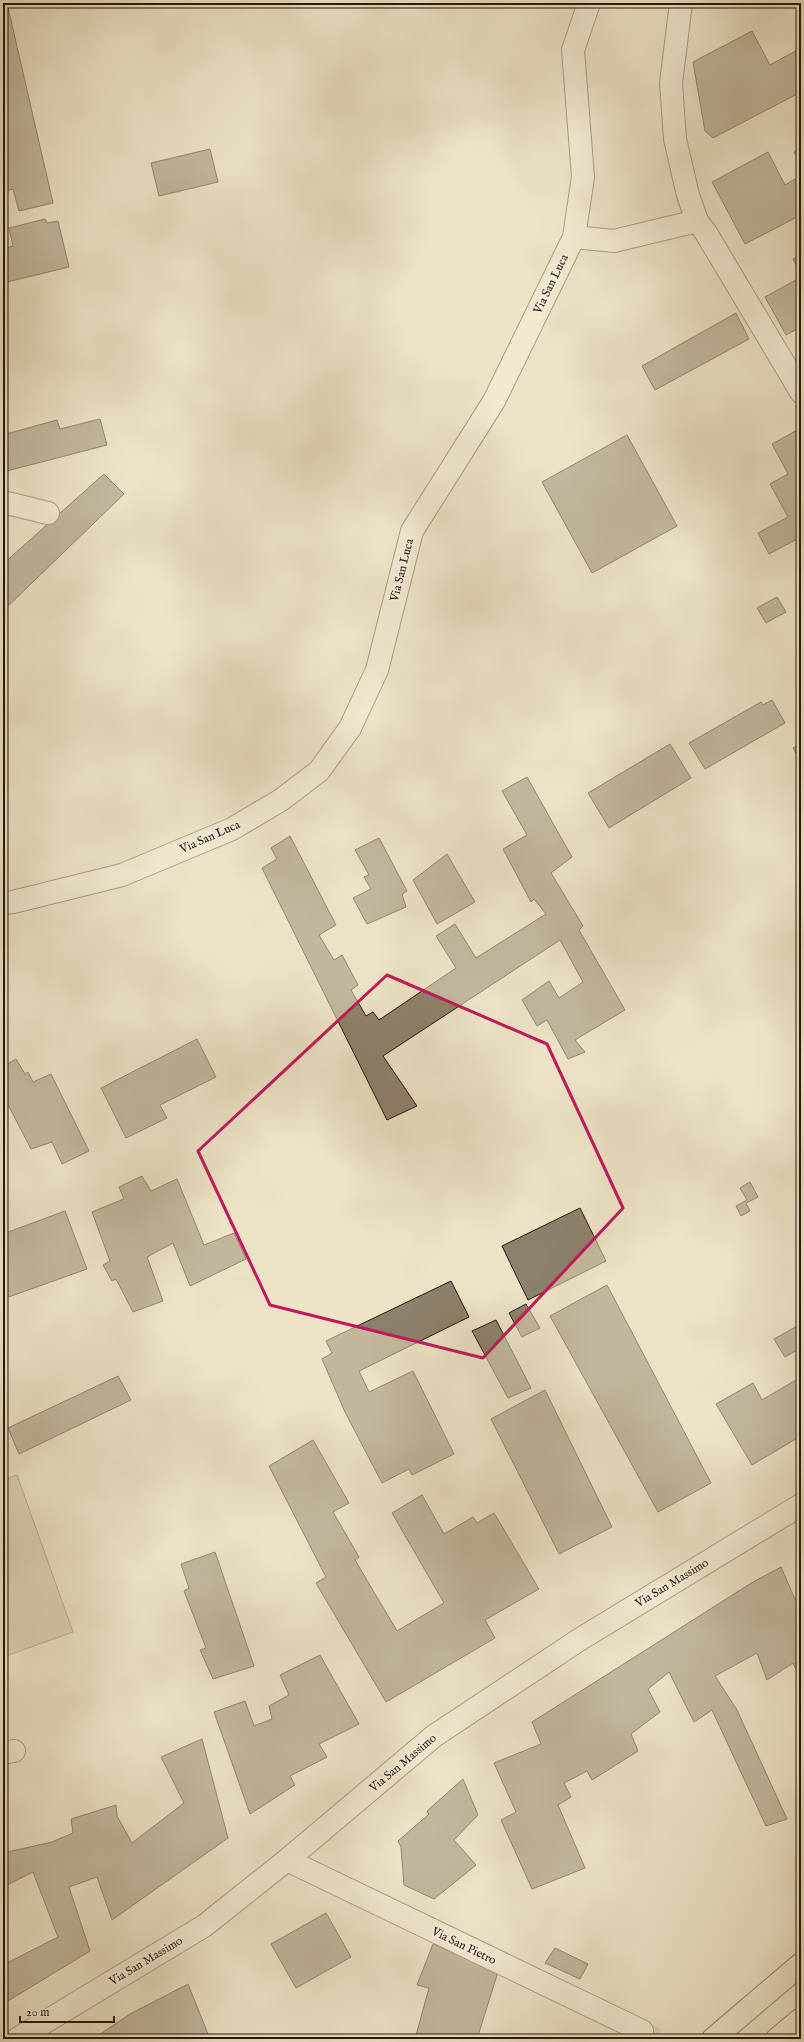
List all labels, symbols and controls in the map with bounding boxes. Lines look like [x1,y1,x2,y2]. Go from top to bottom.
street label: Via San Luca [530,251,572,317]
street label: Via San Luca [387,536,417,604]
street label: Via San Luca [177,817,243,857]
street label: Via San Massimo [632,1555,712,1611]
street label: Via San Massimo [366,1730,440,1796]
street label: Via San Pietro [428,1924,499,1968]
street label: Via San Massimo [106,1933,186,1989]
scale bar [20,1998,114,2024]
text: 20 m [26,2005,49,2020]

